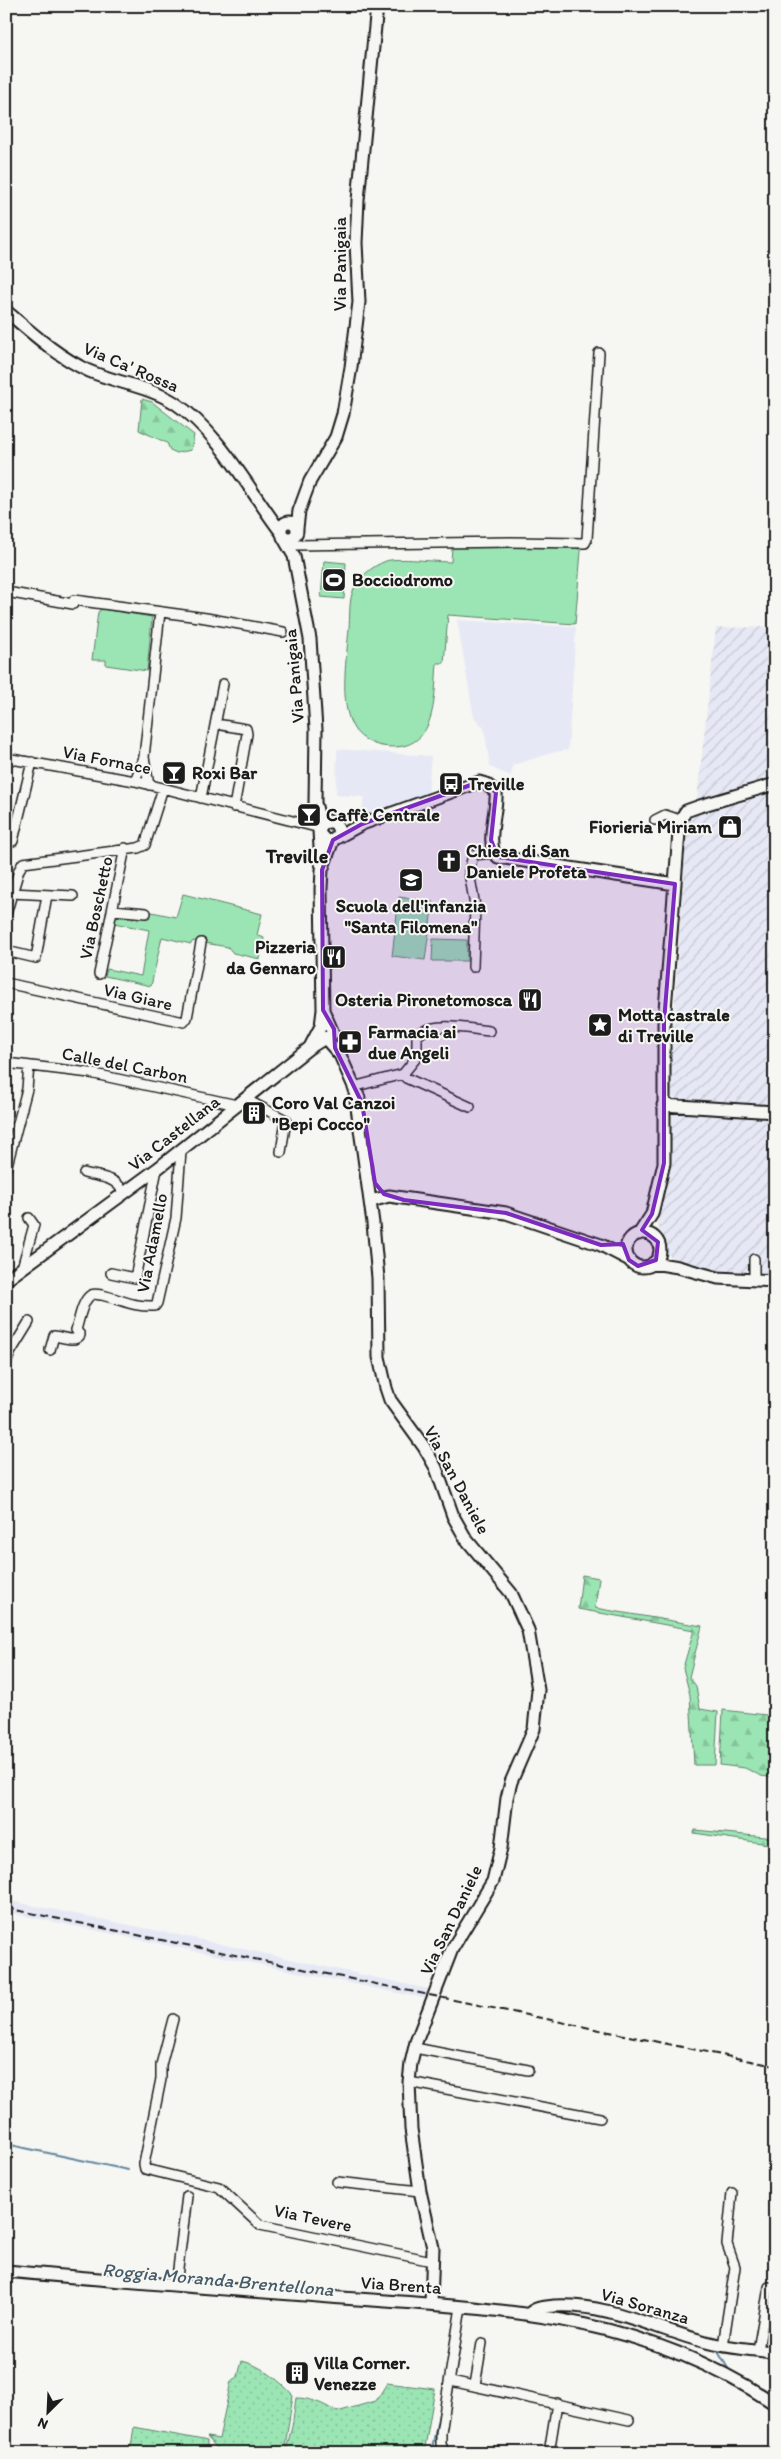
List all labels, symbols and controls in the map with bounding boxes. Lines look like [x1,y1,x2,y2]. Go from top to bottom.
street label: Via Panigaia [329,216,351,311]
street label: Via Ca' Rossa [80,337,182,397]
sports icon: Bocciodromo [321,567,347,593]
place label: Bocciodromo [352,569,453,591]
street label: Via Panigaia [279,627,309,724]
street label: Via Fornace [61,741,153,779]
bar icon: Roxi Bar [161,760,187,786]
place label: Roxi Bar [192,762,258,784]
bus stop icon: Treville [438,771,464,797]
place label: Treville [467,773,525,795]
bar icon: Caffè Centrale [296,802,322,828]
place label: Caffè Centrale [326,804,440,826]
shop icon: Fiorieria Miriam [717,814,743,840]
place label: Fiorieria Miriam [589,816,713,838]
place label: Chiesa di San Daniele Profeta [466,840,587,883]
district label: Treville [265,844,329,868]
church icon: Chiesa di San Daniele Profeta [436,848,462,874]
street label: Via Boschetto [74,854,118,962]
school or university icon: Scuola dell'infanzia "Santa Filomena" [398,867,424,893]
place label: Scuola dell'infanzia "Santa Filomena" [336,895,486,938]
place label: Pizzeria da Gennaro [226,936,317,979]
restaurant icon: Pizzeria da Gennaro [321,944,347,970]
street label: Via Giare [101,978,175,1016]
restaurant icon: Osteria Pironetomosca [517,987,543,1013]
place label: Osteria Pironetomosca [335,989,513,1011]
place label: Motta castrale di Treville [618,1004,730,1047]
place icon: Motta castrale di Treville [587,1012,613,1038]
place label: Farmacia ai due Angeli [368,1021,456,1064]
pharmacy icon: Farmacia ai due Angeli [337,1029,363,1055]
street label: Calle del Carbon [60,1042,190,1088]
street label: Via Castellana [124,1090,225,1176]
place label: Coro Val Canzoi "Bepi Cocco" [272,1092,395,1135]
building icon: Coro Val Canzoi "Bepi Cocco" [241,1100,267,1126]
street label: Via Adamello [132,1191,172,1295]
street label: Via San Daniele [419,1422,495,1538]
street label: Via San Daniele [415,1861,487,1979]
street label: Via Tevere [272,2199,354,2237]
water label: Roggia Moranda Brentellona [101,2258,335,2301]
street label: Via Brenta [360,2271,443,2299]
street label: Via Soranza [598,2283,692,2329]
place label: Villa Corner. Venezze [314,2352,410,2395]
building icon: Villa Corner. Venezze [284,2360,310,2386]
north arrow [22,2386,72,2436]
text: N [35,2414,51,2433]

